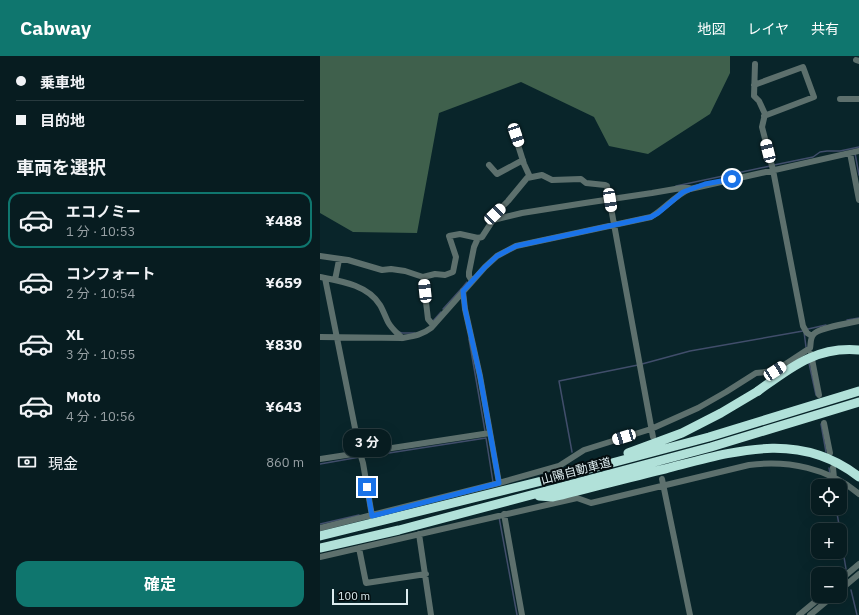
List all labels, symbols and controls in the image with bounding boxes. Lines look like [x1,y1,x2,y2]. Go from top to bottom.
text: Cabway [20,16,91,40]
text: 地図 [697,20,725,38]
text: レイヤ [747,20,789,38]
text: 共有 [811,20,839,38]
text: 乗車地 [40,73,85,92]
text: 目的地 [40,111,85,130]
car [506,122,526,148]
car [759,138,777,164]
text: 車両を選択 [16,156,106,179]
route start [723,170,741,188]
car [602,187,618,213]
car [482,201,508,227]
icon: car [18,202,54,238]
text: エコノミー [66,202,141,221]
text: ¥488 [265,211,302,230]
text: 1 分 · 10:53 [66,223,135,240]
icon: car [18,264,54,300]
text: コンフォート [66,264,156,283]
text: ¥659 [265,273,302,292]
car [418,278,432,304]
text: 2 分 · 10:54 [66,285,135,302]
text: XL [66,325,84,344]
icon: car [18,326,54,362]
text: ¥830 [265,335,302,354]
text: 3 分 · 10:55 [66,346,135,363]
car [762,359,788,383]
text: Moto [66,387,101,406]
icon: car [18,388,54,424]
text: ¥643 [265,397,302,416]
text: 4 分 · 10:56 [66,408,135,425]
car [611,428,637,446]
callout: 3 分 [343,429,391,457]
text: 3 分 [355,434,379,451]
icon: cash [16,451,38,473]
text: 現金 [48,454,78,473]
text: 860 m [266,454,304,471]
street label: 山陽自動車道 [539,454,613,487]
route end [358,478,376,496]
map controls [811,479,847,603]
button: locate [811,479,847,515]
button: + [811,523,847,559]
button: 確定 [16,561,304,607]
button: − [811,567,847,603]
scale bar [332,587,408,606]
text: 100 m [338,589,370,603]

